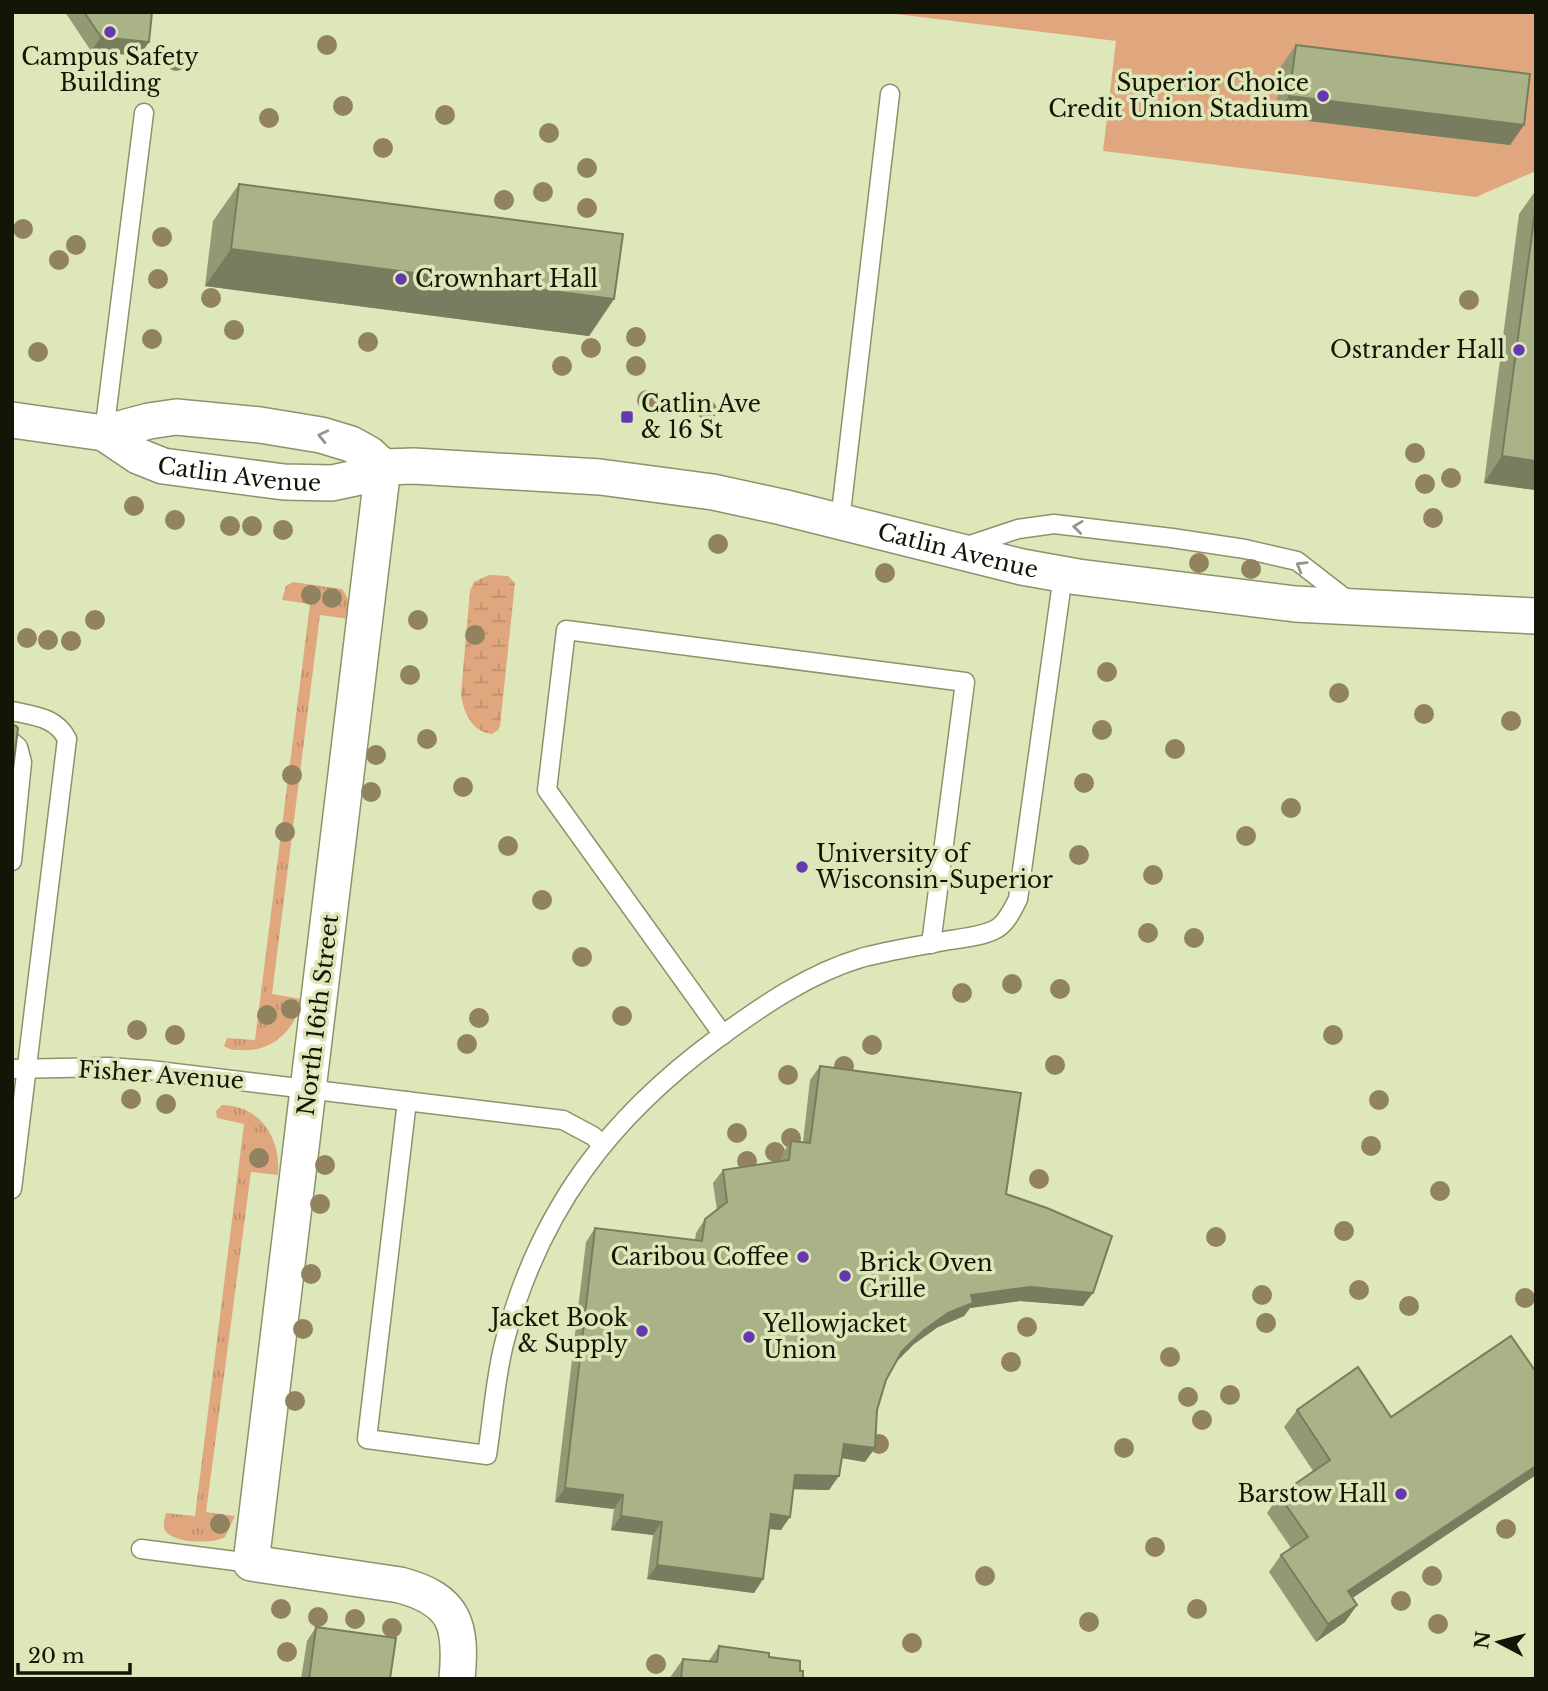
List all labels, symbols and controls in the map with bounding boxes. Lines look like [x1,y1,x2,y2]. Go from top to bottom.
marker: Campus Safety Building [102,24,118,40]
place label: Campus Safety Building [21,43,199,97]
place label: Superior Choice Credit Union Stadium [1048,69,1309,123]
marker: Superior Choice Credit Union Stadium [1315,88,1331,104]
place label: Crownhart Hall [415,265,598,293]
marker: Crownhart Hall [393,271,409,287]
place label: Ostrander Hall [1330,336,1505,364]
marker: Ostrander Hall [1511,342,1527,358]
place label: Catlin Ave & 16 St [641,390,761,444]
marker: Catlin Ave & 16 St [619,409,635,425]
one-way arrow [317,430,329,445]
street label: Catlin Avenue [156,451,321,497]
street label: Catlin Avenue [875,517,1040,584]
one-way arrow [1072,519,1084,534]
one-way arrow [1296,561,1309,574]
place label: University of Wisconsin-Superior [815,840,1053,894]
marker: University of Wisconsin-Superior [794,859,810,875]
street label: North 16th Street [292,912,344,1117]
street label: Fisher Avenue [77,1055,245,1095]
place label: Caribou Coffee [611,1243,789,1271]
marker: Caribou Coffee [795,1249,811,1265]
place label: Brick Oven Grille [859,1249,993,1303]
marker: Brick Oven Grille [837,1268,853,1284]
place label: Jacket Book & Supply [488,1304,629,1358]
place label: Yellowjacket Union [762,1310,907,1364]
marker: Jacket Book & Supply [634,1323,650,1339]
marker: Yellowjacket Union [741,1329,757,1345]
place label: Barstow Hall [1237,1480,1387,1508]
marker: Barstow Hall [1393,1486,1409,1502]
north arrow [1464,1607,1534,1677]
text: N [1470,1630,1495,1650]
scale bar [18,1632,130,1676]
text: 20 m [28,1643,85,1669]

